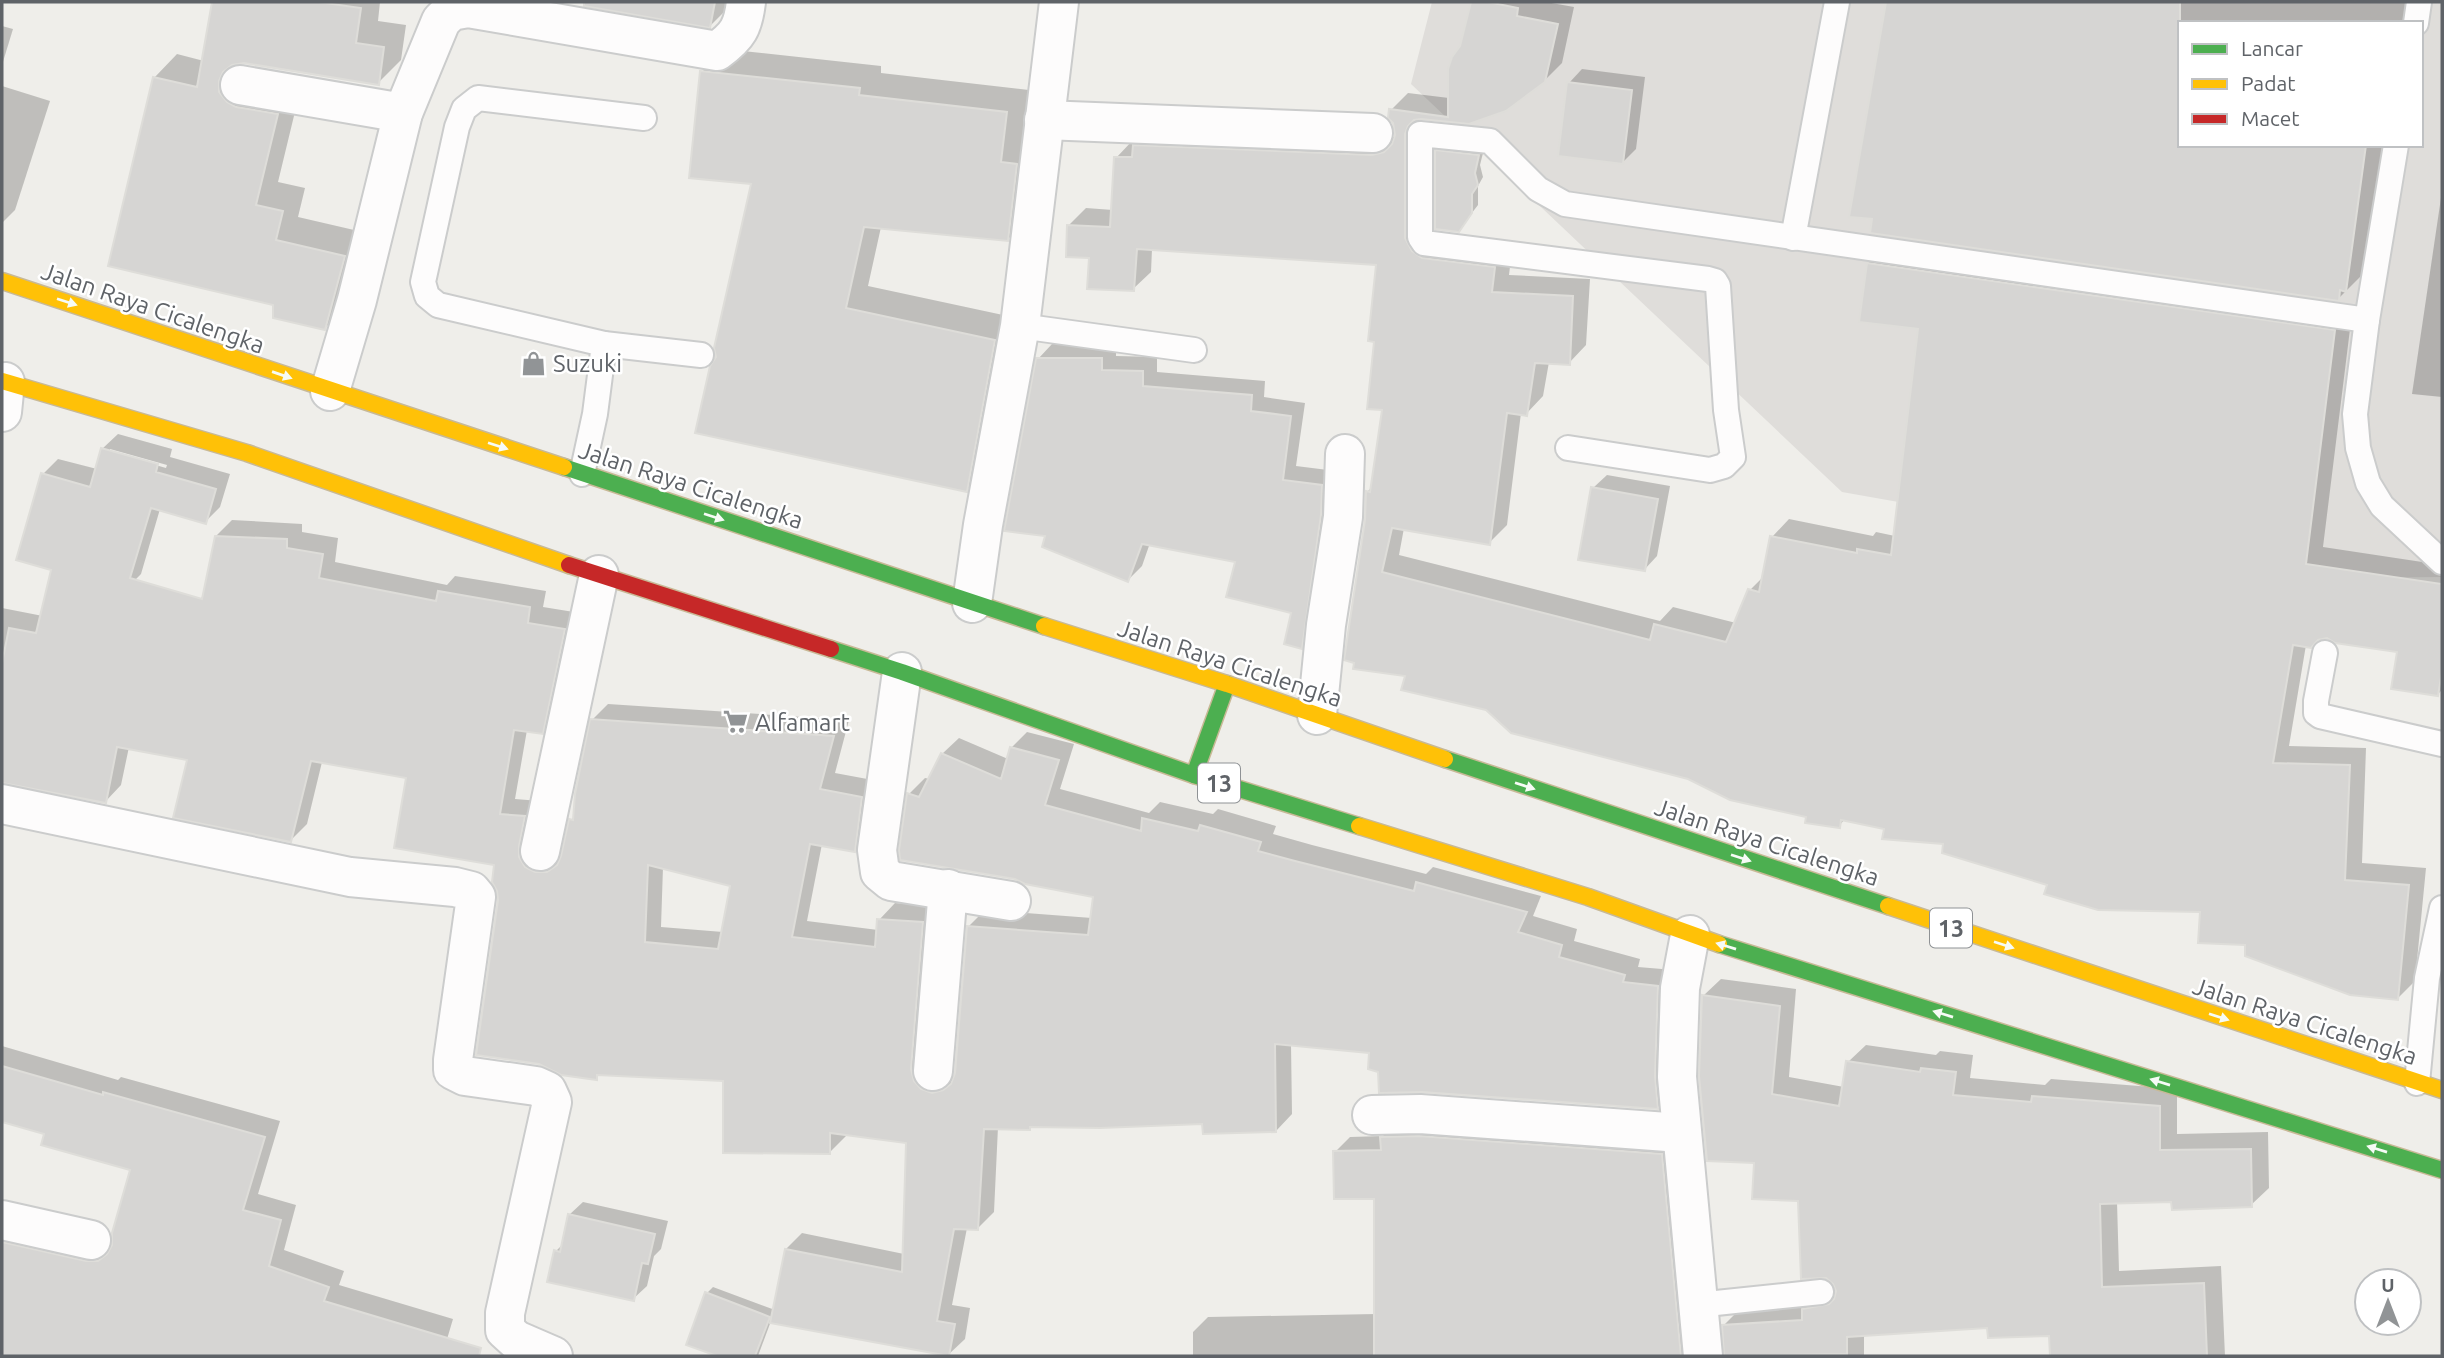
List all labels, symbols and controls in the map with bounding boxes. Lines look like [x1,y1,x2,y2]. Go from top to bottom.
legend [2178,21,2423,147]
text: Lancar [2241,36,2303,60]
text: Padat [2241,71,2296,95]
text: Macet [2241,106,2300,130]
street label: Jalan Raya Cicalengka [38,257,268,359]
one-way arrow [56,297,77,308]
shop icon: Suzuki [519,349,547,377]
place label: Suzuki [553,350,622,377]
one-way arrow [272,370,293,381]
street label: Jalan Raya Cicalengka [576,436,806,534]
one-way arrow [488,442,509,452]
one-way arrow [704,512,725,523]
street label: Jalan Raya Cicalengka [1115,614,1345,712]
supermarket icon: Alfamart [721,708,749,736]
place label: Alfamart [755,709,850,736]
road number: 13 [1198,764,1240,803]
one-way arrow [1515,781,1536,792]
street label: Jalan Raya Cicalengka [1652,793,1882,891]
one-way arrow [1731,853,1752,864]
road number: 13 [1930,909,1972,948]
one-way arrow [1993,940,2014,951]
one-way arrow [1715,941,1736,951]
street label: Jalan Raya Cicalengka [2190,972,2420,1070]
one-way arrow [1932,1008,1953,1019]
one-way arrow [2209,1012,2230,1023]
one-way arrow [2149,1076,2170,1086]
one-way arrow [2366,1144,2387,1154]
north arrow [2353,1267,2423,1337]
text: U [2381,1274,2395,1296]

